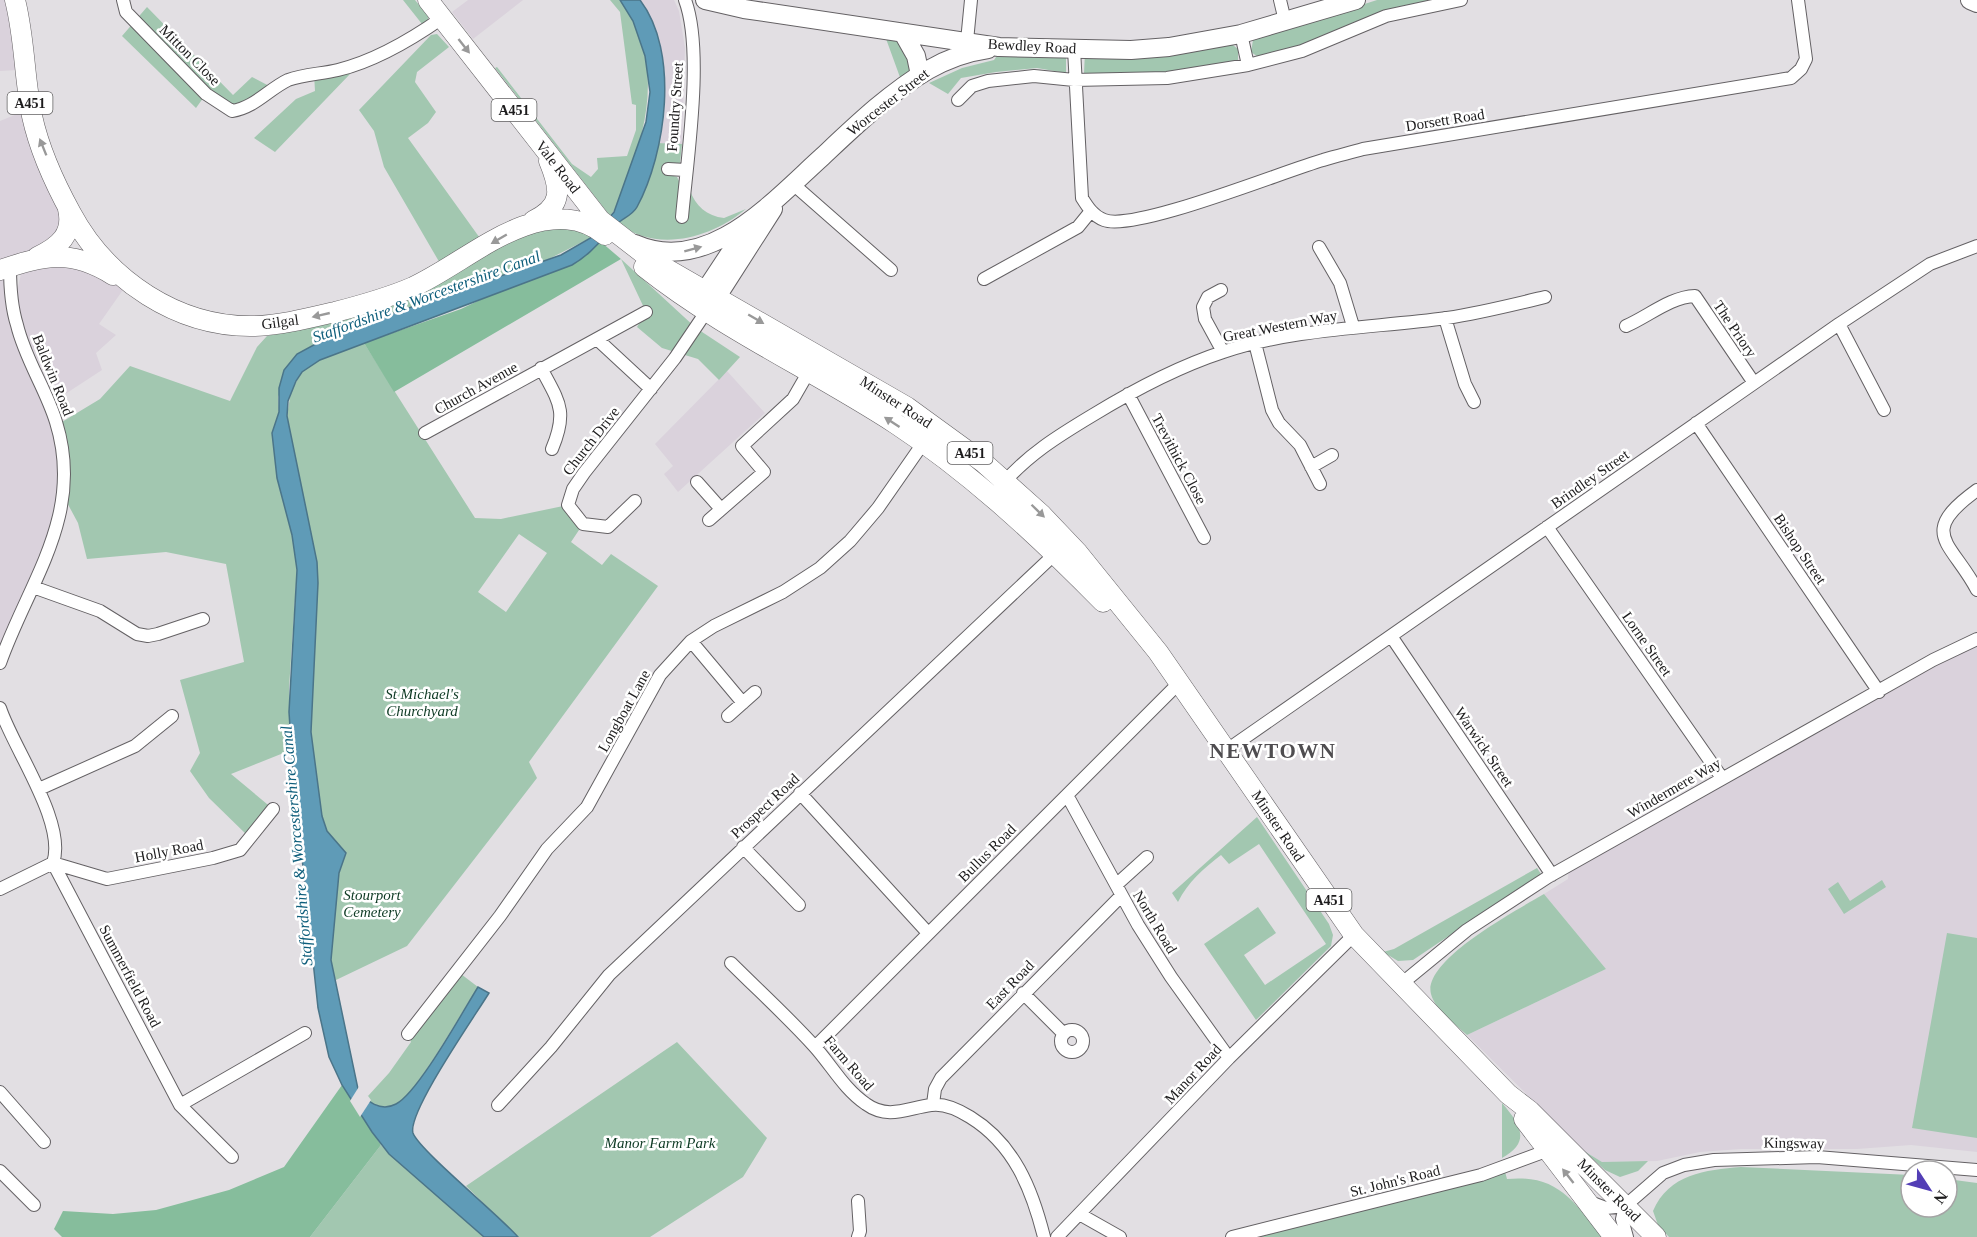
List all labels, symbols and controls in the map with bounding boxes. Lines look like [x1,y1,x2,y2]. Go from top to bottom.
street label: Mitton Close [156,21,224,89]
street label: Bewdley Road [987,36,1077,56]
one-way arrow [458,38,470,54]
street label: Foundry Street [664,61,686,152]
street label: Worcester Street [844,65,933,139]
road number: A451 [8,92,52,114]
road number: A451 [492,99,536,121]
street label: Dorsett Road [1404,106,1486,134]
one-way arrow [37,138,47,156]
street label: Vale Road [533,138,584,197]
one-way arrow [490,234,507,244]
one-way arrow [684,243,702,253]
water label: Staffordshire & Worcestershire Canal [310,247,543,347]
street label: The Priory [1710,298,1760,361]
street label: Great Western Way [1221,307,1339,345]
street label: Gilgal [260,311,300,333]
one-way arrow [311,311,330,320]
one-way arrow [748,313,764,324]
street label: Baldwin Road [29,332,77,418]
street label: Church Avenue [432,358,521,417]
street label: Minster Road [857,373,935,431]
street label: Church Drive [559,403,623,478]
street label: Trevithick Close [1148,411,1210,507]
one-way arrow [884,417,900,428]
road number: A451 [948,442,992,464]
street label: Brindley Street [1548,446,1633,512]
one-way arrow [1030,504,1045,518]
street label: Bishop Street [1771,511,1830,588]
street label: Lorne Street [1619,609,1675,680]
street label: Longboat Lane [595,667,653,755]
park label: St Michael's Churchyard [385,686,459,719]
street label: Warwick Street [1452,704,1517,791]
water label: Staffordshire & Worcestershire Canal [277,725,316,967]
district label: NEWTOWN [1210,739,1336,763]
street label: Windermere Way [1625,755,1724,821]
street label: Prospect Road [728,770,803,842]
street label: Minster Road [1248,788,1308,865]
street label: Bullus Road [955,821,1019,885]
street label: Holly Road [133,836,205,865]
park label: Stourport Cemetery [343,887,402,920]
street label: North Road [1130,888,1180,957]
road number: A451 [1306,889,1352,911]
street label: Summerfield Road [96,922,164,1030]
street label: East Road [983,957,1037,1013]
street label: Farm Road [821,1032,877,1094]
street label: Manor Road [1161,1041,1225,1107]
street label: Kingsway [1763,1134,1825,1152]
park label: Manor Farm Park [604,1135,716,1151]
street label: Minster Road [1574,1155,1644,1225]
north arrow [1899,1159,1959,1219]
street label: St. John's Road [1348,1162,1442,1200]
one-way arrow [1561,1168,1574,1184]
text: N [1930,1188,1951,1208]

